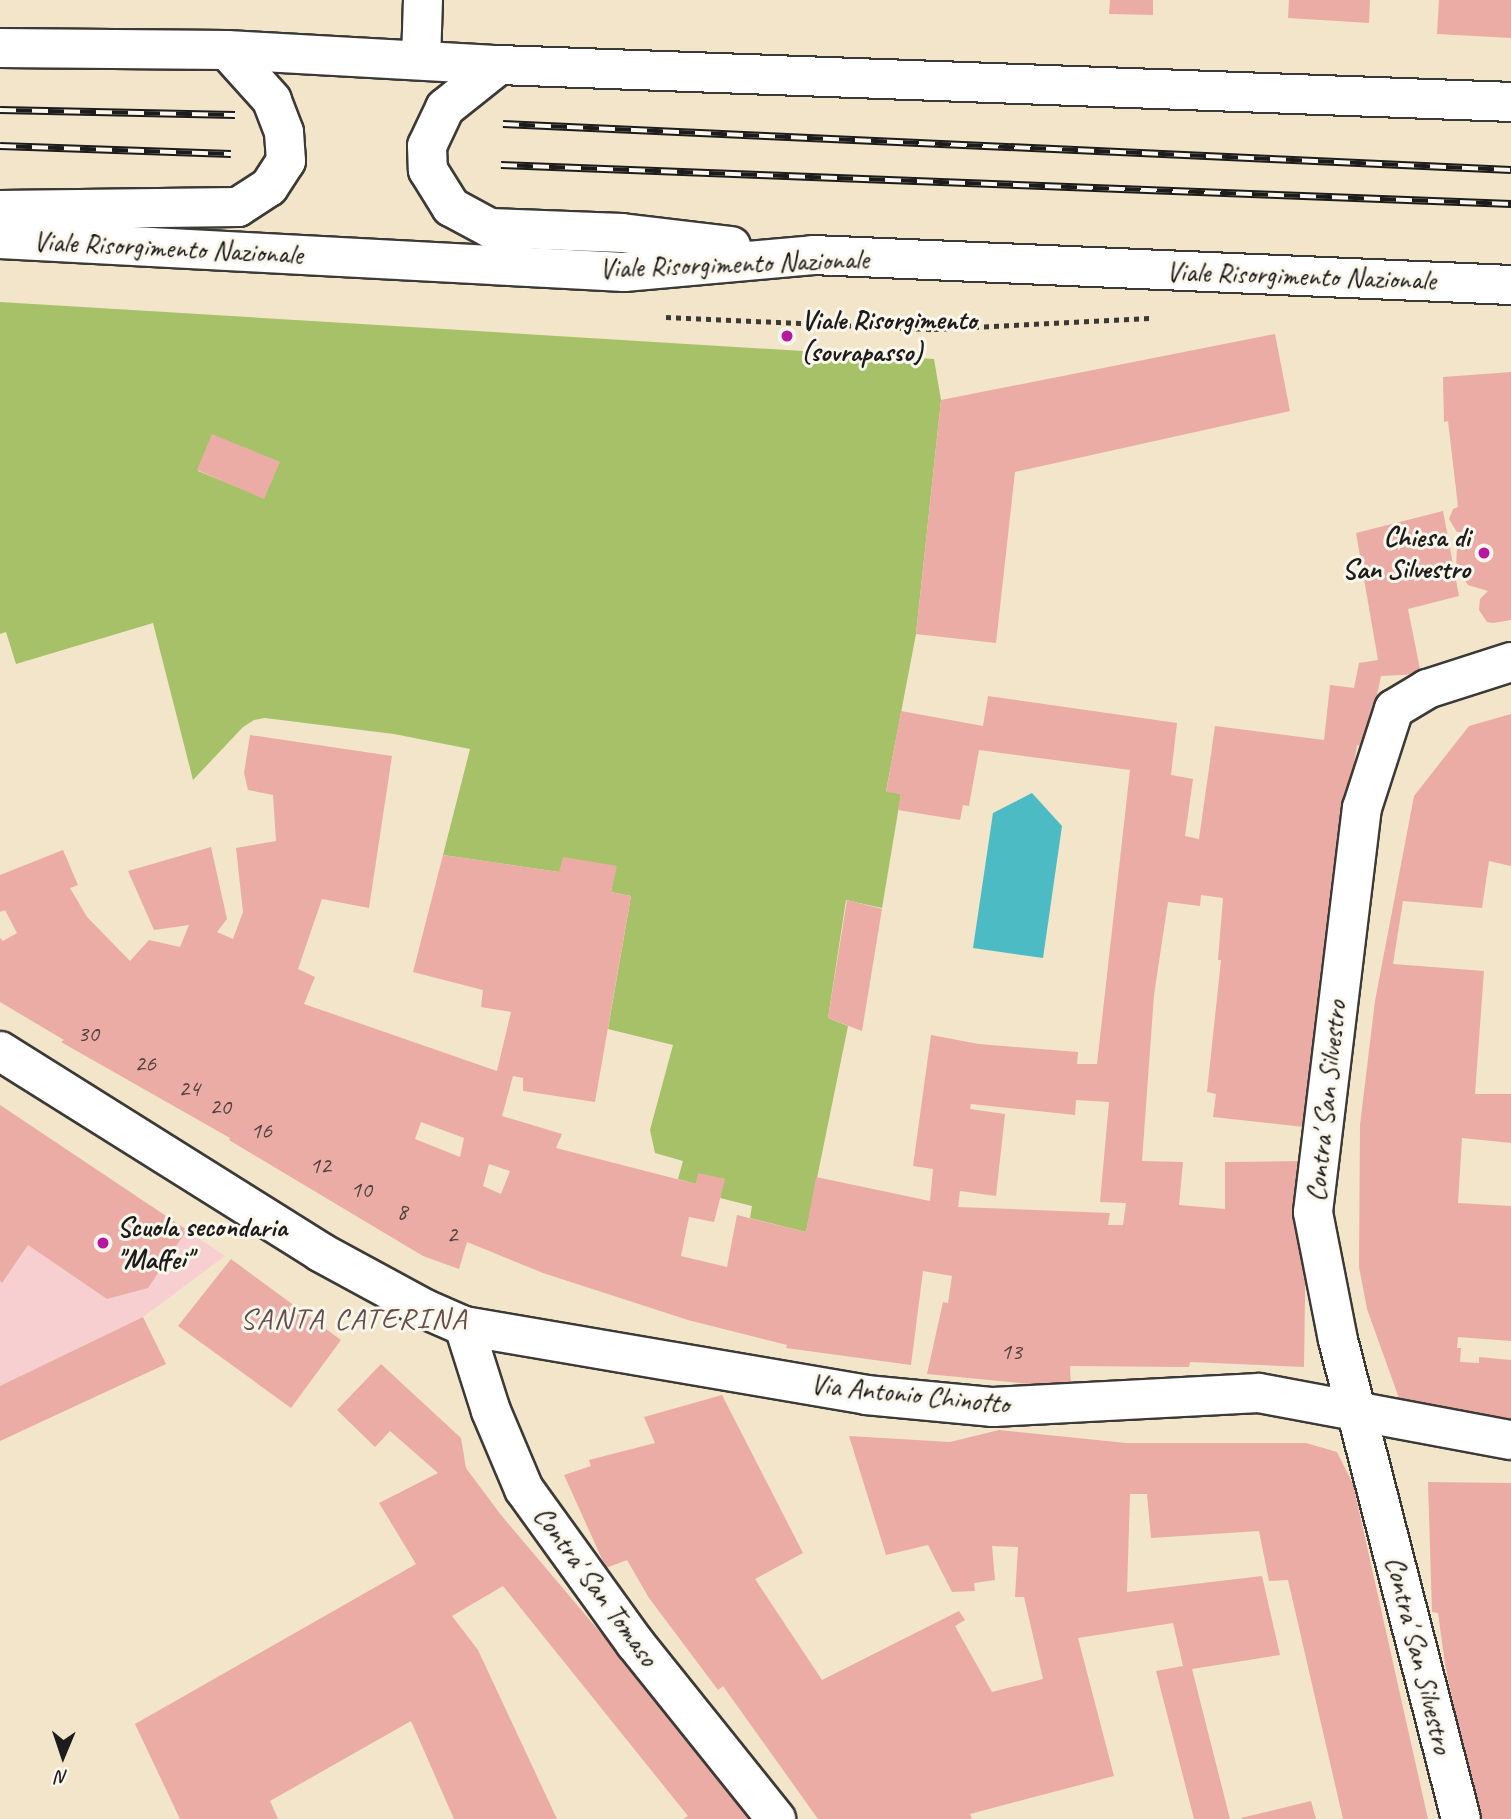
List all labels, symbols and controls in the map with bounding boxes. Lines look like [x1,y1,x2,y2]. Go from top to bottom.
street label: Viale Risorgimento Nazionale [32,224,304,272]
street label: Viale Risorgimento Nazionale [598,242,870,286]
street label: Viale Risorgimento Nazionale [1165,254,1437,298]
place label: Viale Risorgimento (sovrapasso) [801,303,977,369]
marker: Viale Risorgimento (sovrapasso) [779,328,795,344]
place label: Chiesa di San Silvestro [1342,520,1470,586]
marker: Chiesa di San Silvestro [1476,545,1492,561]
street label: Contra' San Silvestro [1299,999,1353,1203]
house number: 30 [77,1020,99,1048]
house number: 26 [134,1050,156,1078]
house number: 24 [178,1075,200,1103]
house number: 20 [209,1093,231,1121]
house number: 16 [250,1117,272,1145]
house number: 12 [309,1152,331,1180]
house number: 10 [350,1176,372,1204]
house number: 8 [397,1198,407,1226]
place label: Scuola secondaria "Maffei" [117,1210,287,1276]
house number: 2 [447,1221,457,1249]
marker: Scuola secondaria "Maffei" [95,1235,111,1251]
district label: SANTA CATERINA [242,1300,466,1336]
house number: 13 [1000,1338,1022,1366]
street label: Via Antonio Chinotto [809,1367,1011,1421]
street label: Contra' San Tomaso [527,1500,665,1672]
street label: Contra' San Silvestro [1378,1553,1460,1757]
north arrow [28,1721,98,1791]
text: N [56,1765,69,1789]

